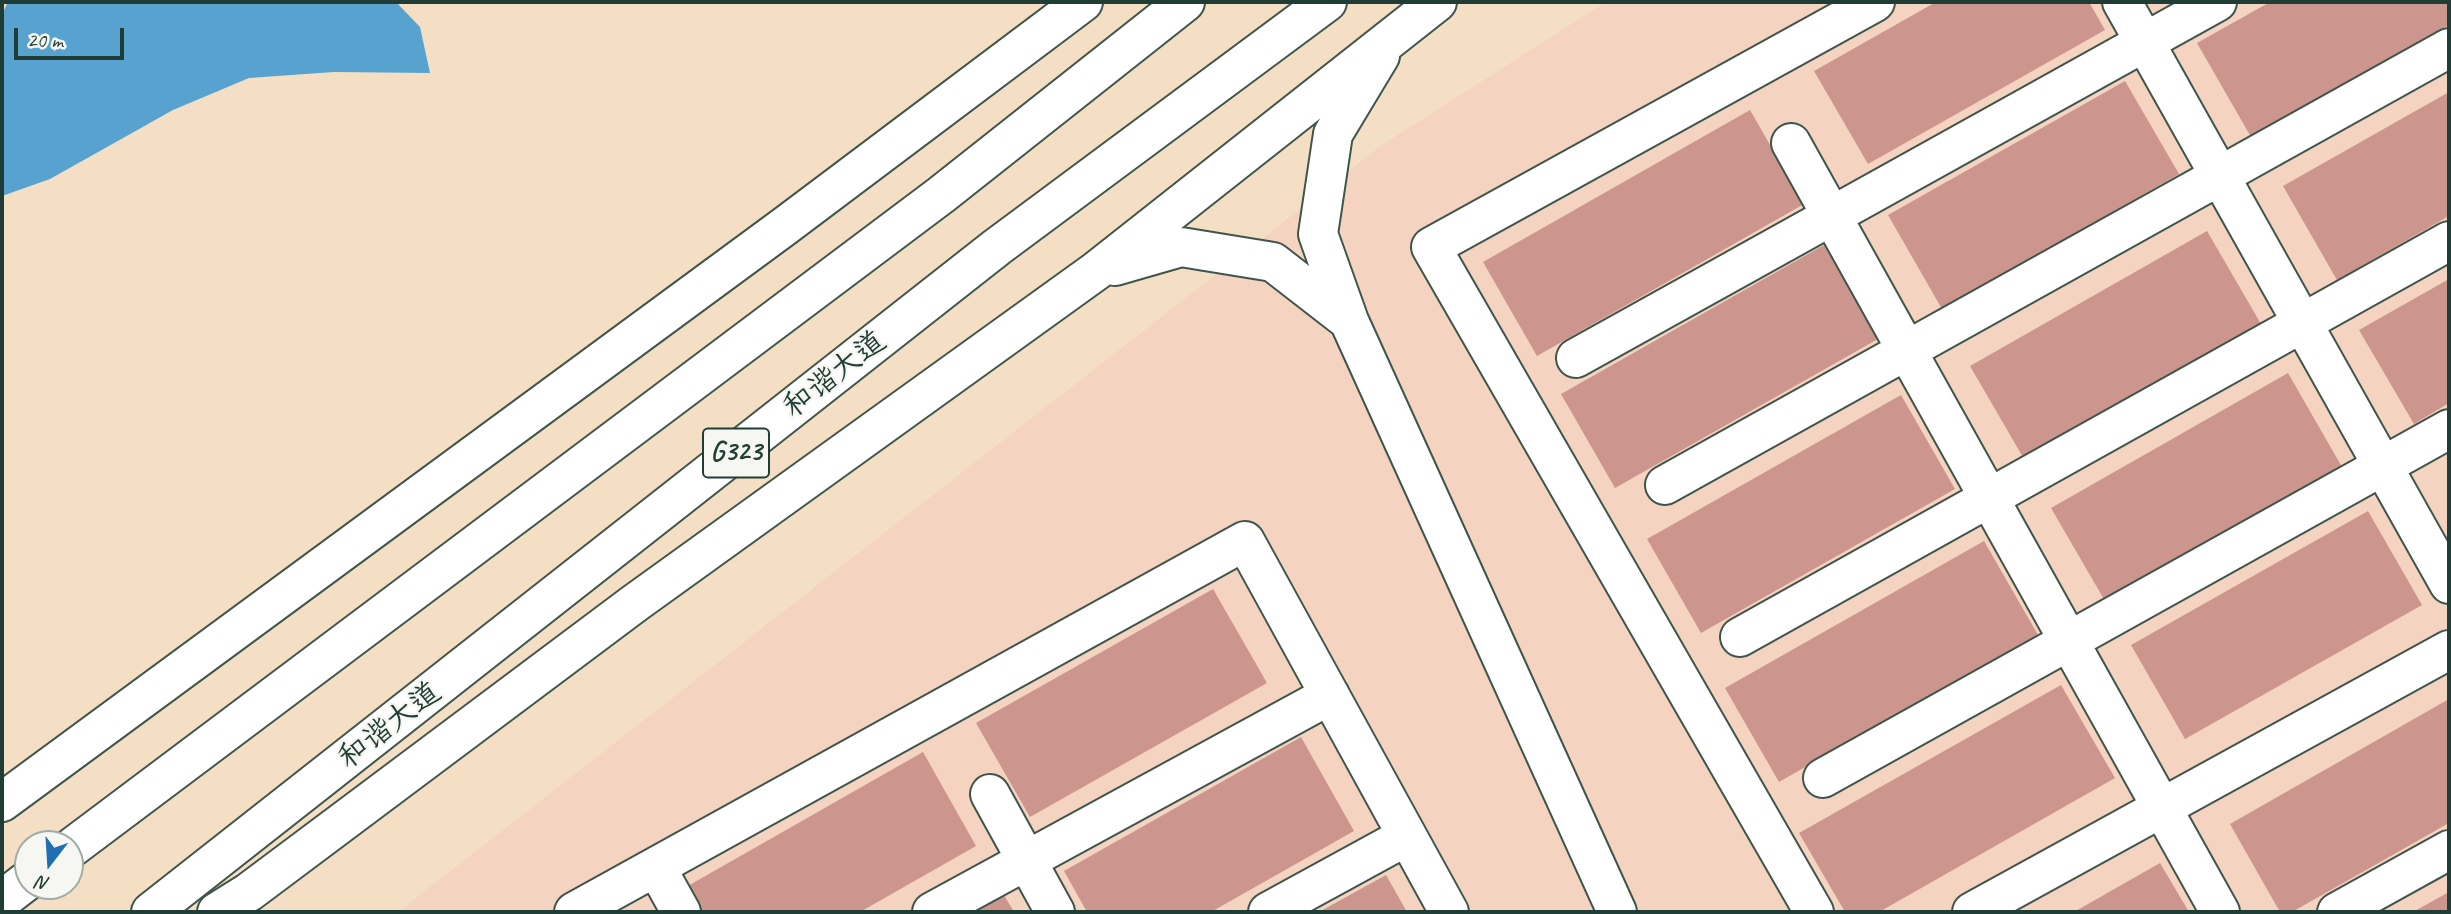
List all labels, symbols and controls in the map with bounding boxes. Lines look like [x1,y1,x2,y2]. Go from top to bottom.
scale bar [18,14,128,58]
text: 20 m [27,27,63,53]
street label: 和谐大道 [777,324,893,426]
road number: G323 [703,428,769,477]
street label: 和谐大道 [332,675,448,777]
north arrow [14,830,84,900]
text: N [34,870,53,896]

